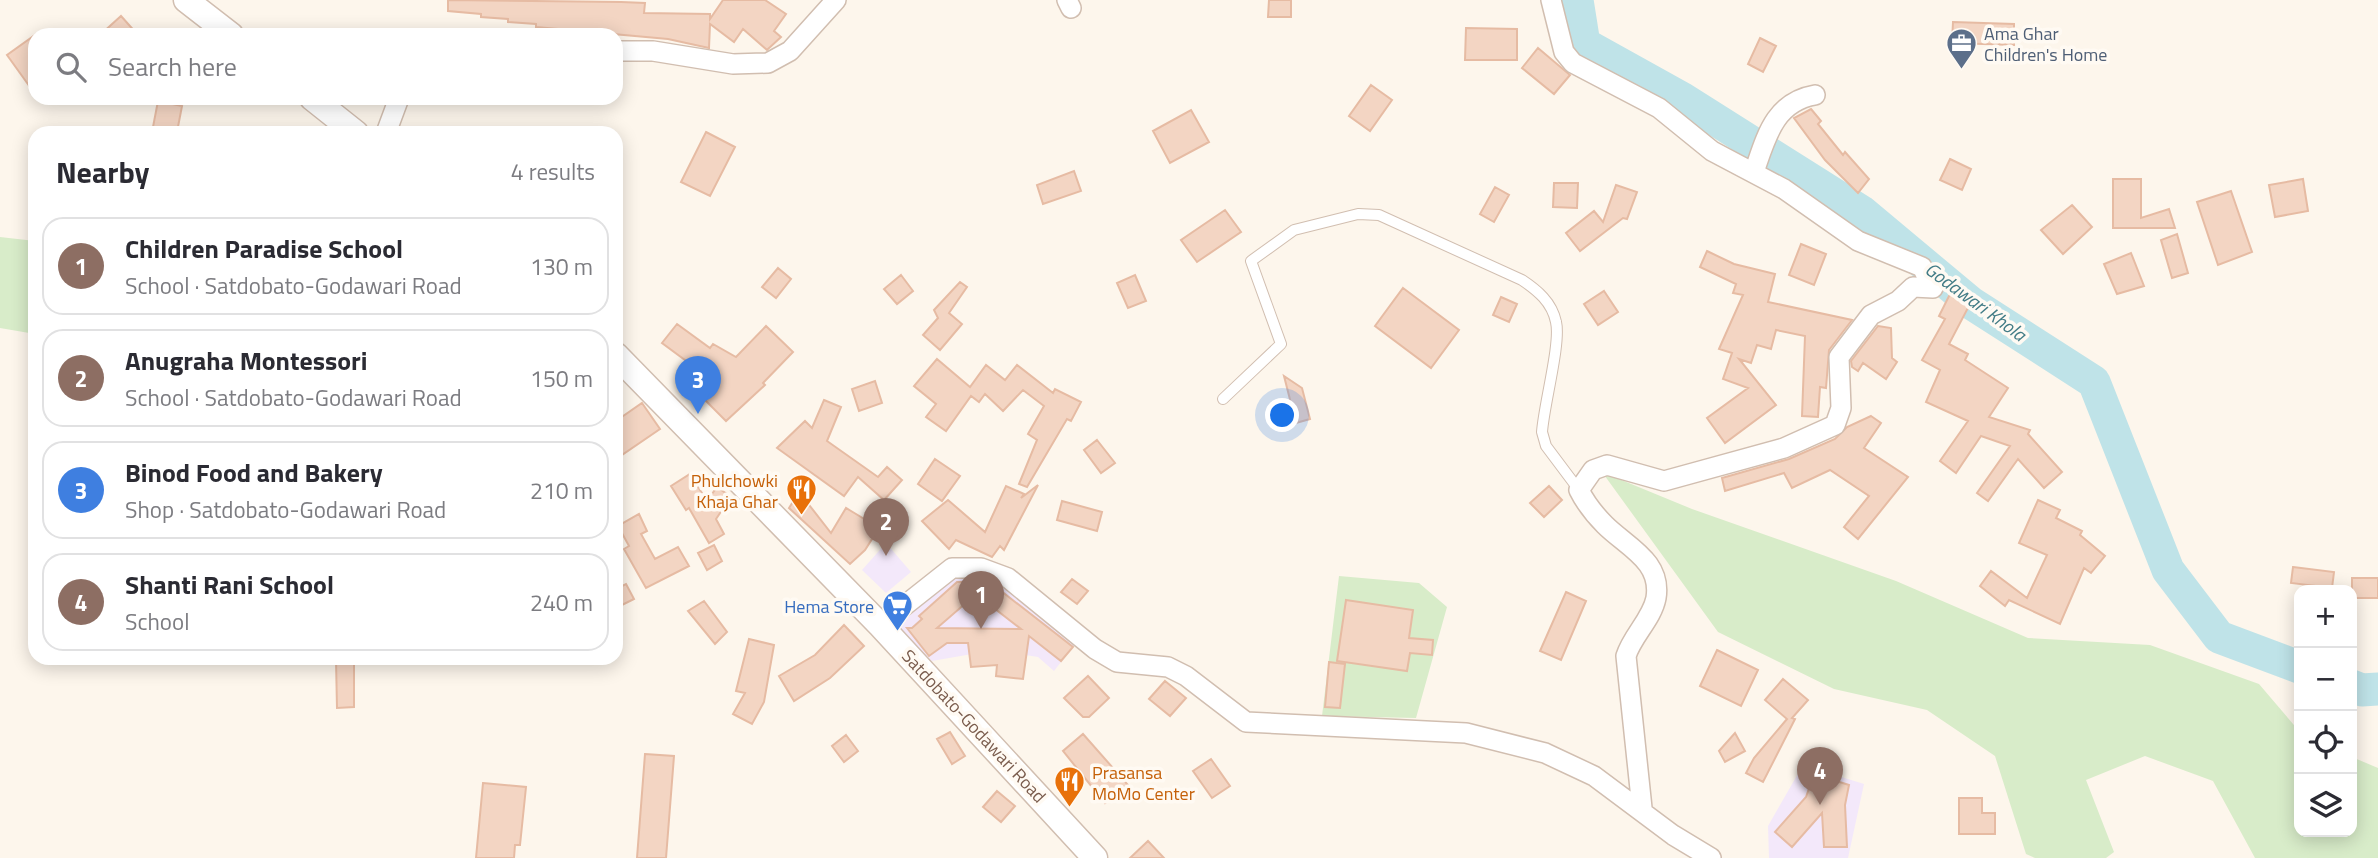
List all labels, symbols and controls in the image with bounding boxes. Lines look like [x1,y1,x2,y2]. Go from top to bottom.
place label: Ama Ghar Children's Home [1984,20,2107,68]
office icon: Ama Ghar Children's Home [1944,26,1978,70]
search box [28,28,623,105]
text: Search here [108,47,237,86]
icon: search [52,48,90,86]
text: Nearby [56,149,149,195]
text: 4 results [511,154,595,189]
text: Children Paradise School [125,229,403,268]
text: 1 [75,249,87,284]
text: 130 m [530,249,593,284]
water label: Godawari Khola [1919,254,2034,349]
text: School · Satdobato-Godawari Road [125,268,462,303]
text: Anugraha Montessori [125,341,367,380]
pin: 3 [675,356,721,414]
text: 2 [75,361,87,396]
text: 150 m [530,361,593,396]
text: School · Satdobato-Godawari Road [125,380,462,415]
your location [1265,398,1299,432]
text: Binod Food and Bakery [125,453,383,492]
place label: Phulchowki Khaja Ghar [691,467,778,515]
text: 3 [75,473,87,508]
text: 210 m [530,473,593,508]
restaurant icon: Phulchowki Khaja Ghar [784,473,818,517]
text: Shop · Satdobato-Godawari Road [125,492,446,527]
pin: 2 [863,498,909,556]
text: Shanti Rani School [125,565,334,604]
pin: 1 [958,571,1004,629]
text: 4 [75,585,87,620]
text: 240 m [530,585,593,620]
map controls [2294,585,2357,837]
button: + [2294,585,2357,648]
supermarket icon: Hema Store [880,589,914,633]
place label: Hema Store [784,593,874,620]
text: School [125,604,189,639]
street label: Satdobato-Godawari Road [896,643,1052,809]
button: − [2294,648,2357,711]
button: locate [2294,711,2357,774]
pin: 4 [1797,747,1843,805]
place label: Prasansa MoMo Center [1092,759,1195,807]
restaurant icon: Prasansa MoMo Center [1052,765,1086,809]
button: layers [2294,774,2357,837]

